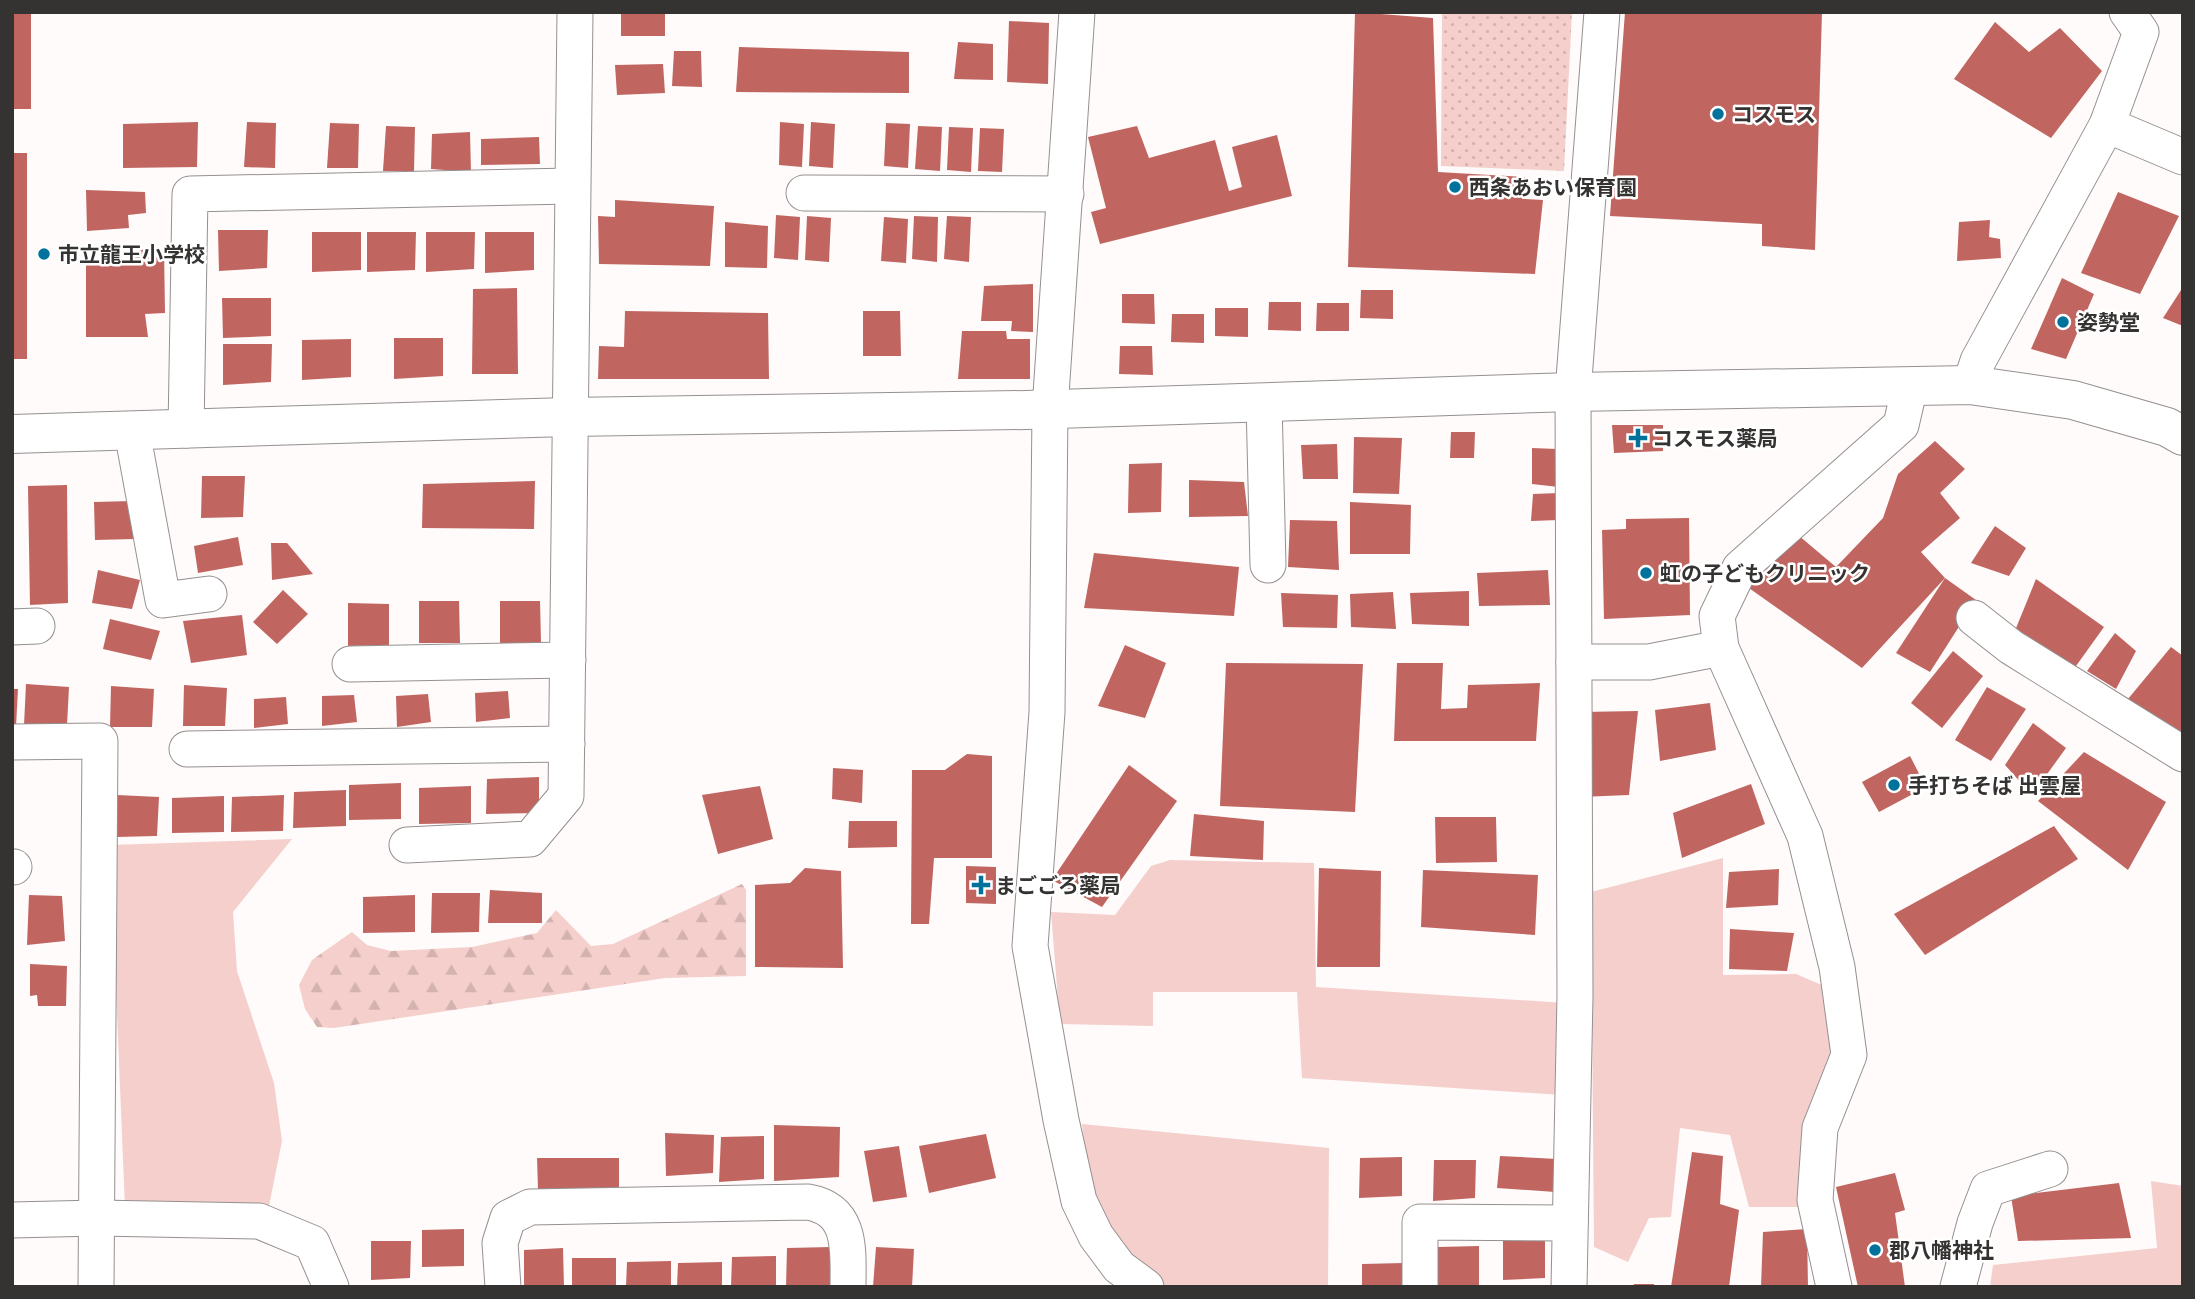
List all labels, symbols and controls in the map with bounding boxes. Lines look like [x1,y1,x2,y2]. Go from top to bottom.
place label: コスモス [1732,102,1816,127]
marker: コスモス [1710,106,1726,122]
place label: 西条あおい保育園 [1469,175,1637,200]
marker: 西条あおい保育園 [1447,179,1463,195]
place label: 市立龍王小学校 [58,242,205,267]
marker: 市立龍王小学校 [36,246,52,262]
place label: 姿勢堂 [2077,310,2140,335]
marker: 姿勢堂 [2055,314,2071,330]
place label: コスモス薬局 [1652,426,1778,451]
marker: コスモス薬局 [1630,430,1646,446]
place label: 虹の子どもクリニック [1660,561,1870,586]
marker: 虹の子どもクリニック [1638,565,1654,581]
place label: 手打ちそば 出雲屋 [1908,773,2081,798]
marker: 手打ちそば 出雲屋 [1886,777,1902,793]
place label: まごごろ薬局 [995,873,1121,898]
marker: まごごろ薬局 [973,877,989,893]
place label: 郡八幡神社 [1889,1238,1994,1263]
marker: 郡八幡神社 [1867,1242,1883,1258]

